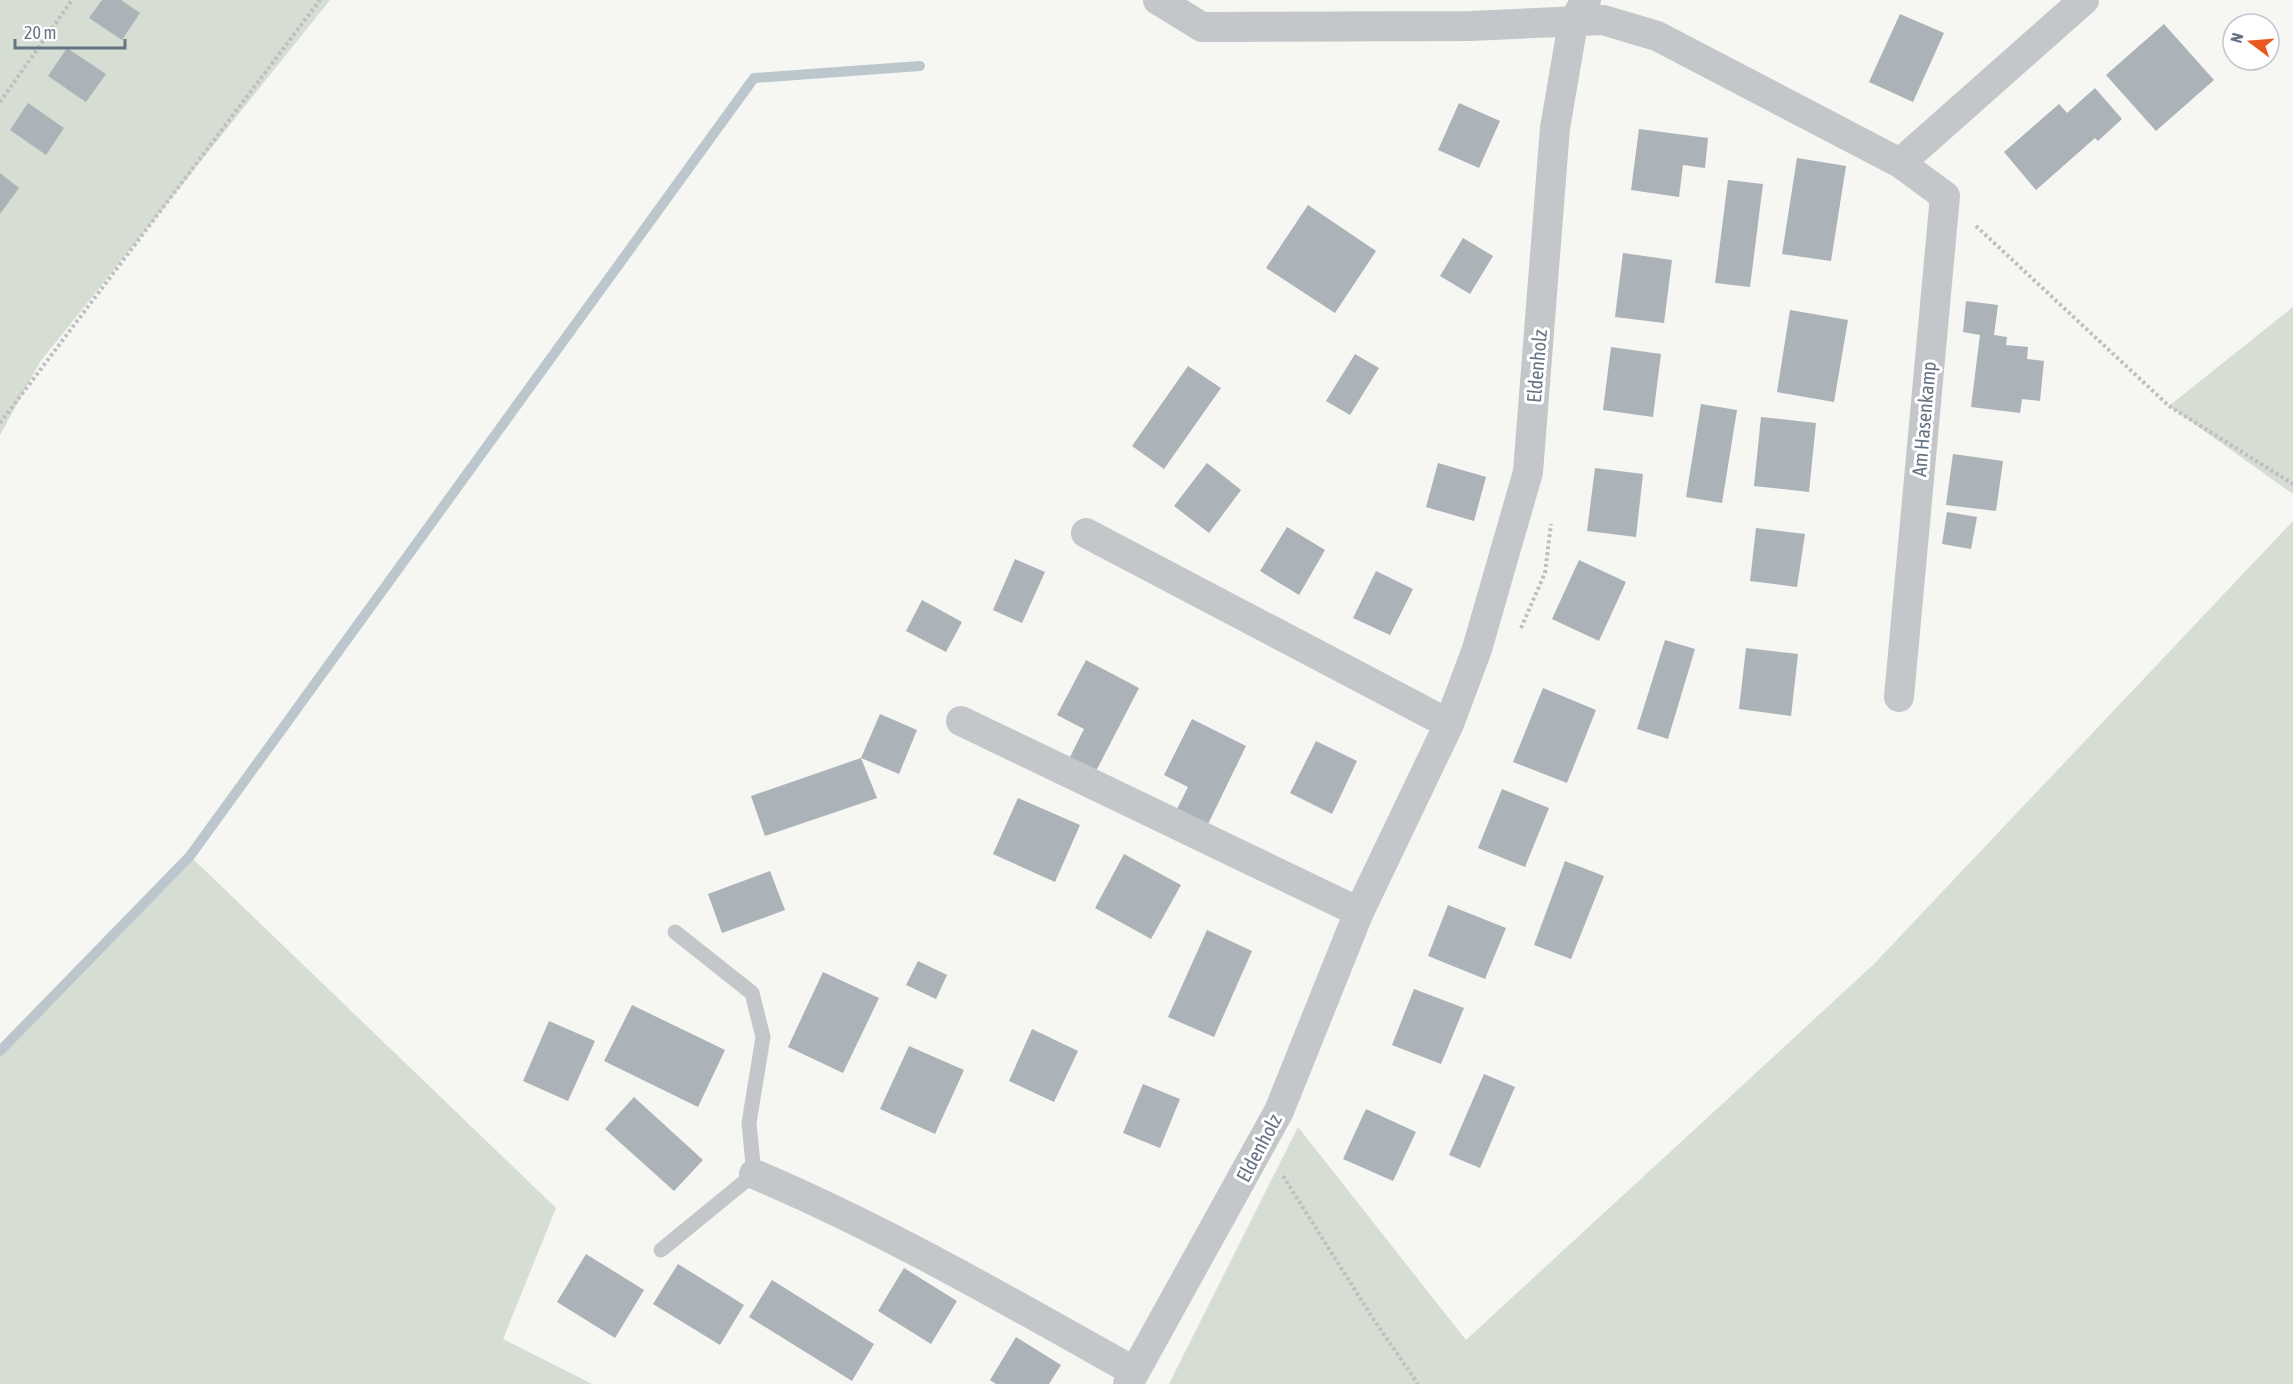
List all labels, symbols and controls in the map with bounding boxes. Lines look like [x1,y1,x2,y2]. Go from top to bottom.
scale bar [15,12,124,50]
north arrow [2221,12,2281,72]
text: 20 m [24,22,56,43]
text: N [2227,31,2247,45]
street label: Eldenholz [1522,328,1551,404]
street label: Am Hasenkamp [1907,360,1940,478]
street label: Eldenholz [1231,1110,1286,1186]

